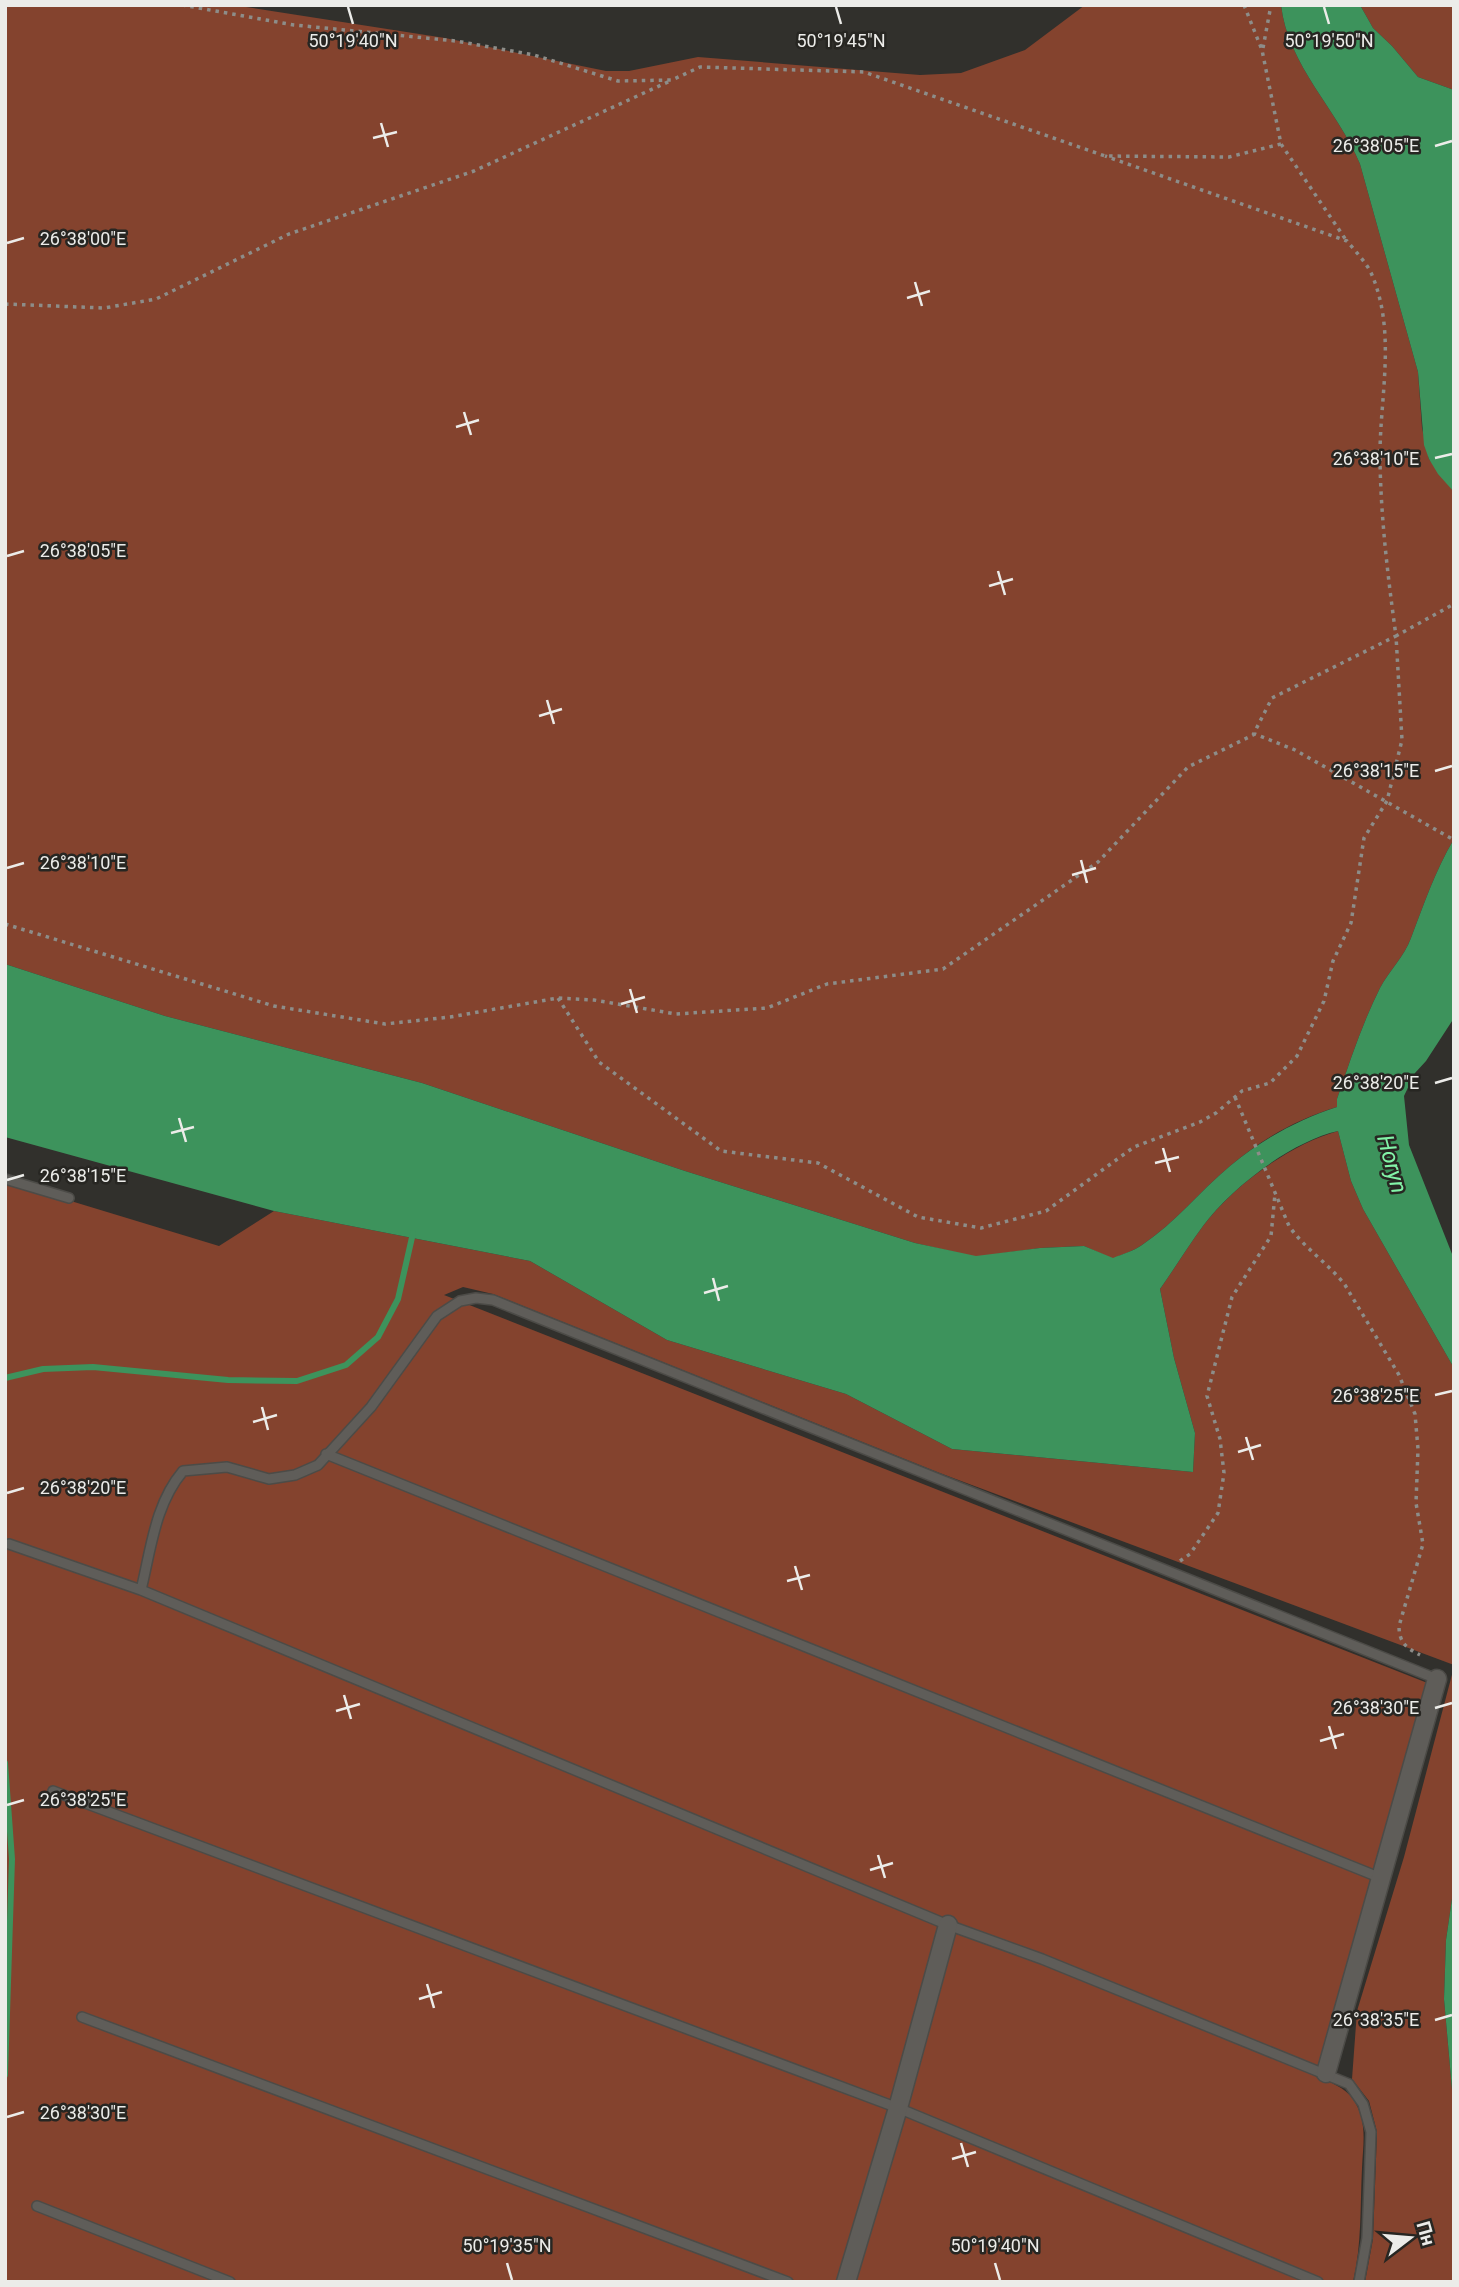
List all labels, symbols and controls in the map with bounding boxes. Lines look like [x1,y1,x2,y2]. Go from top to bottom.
text: 50°19'40"N [308,30,398,51]
text: 50°19'45"N [796,30,886,51]
text: 50°19'50"N [1284,30,1374,51]
text: 26°38'05"E [1333,135,1419,156]
text: 26°38'00"E [40,228,126,249]
text: 26°38'10"E [1333,448,1419,469]
text: 26°38'05"E [40,540,126,561]
text: 26°38'15"E [1333,760,1419,781]
text: 26°38'10"E [40,852,126,873]
text: 26°38'20"E [1333,1072,1419,1093]
water label: Horyn [1371,1132,1413,1196]
text: 26°38'15"E [40,1165,126,1186]
text: 26°38'25"E [1333,1385,1419,1406]
text: 26°38'20"E [40,1477,126,1498]
text: 26°38'30"E [1333,1697,1419,1718]
text: 26°38'25"E [40,1789,126,1810]
text: 26°38'35"E [1333,2009,1419,2030]
text: 26°38'30"E [40,2102,126,2123]
north arrow [1375,2203,1445,2273]
text: Пн [1411,2219,1440,2248]
text: 50°19'35"N [462,2235,552,2256]
text: 50°19'40"N [950,2235,1040,2256]

